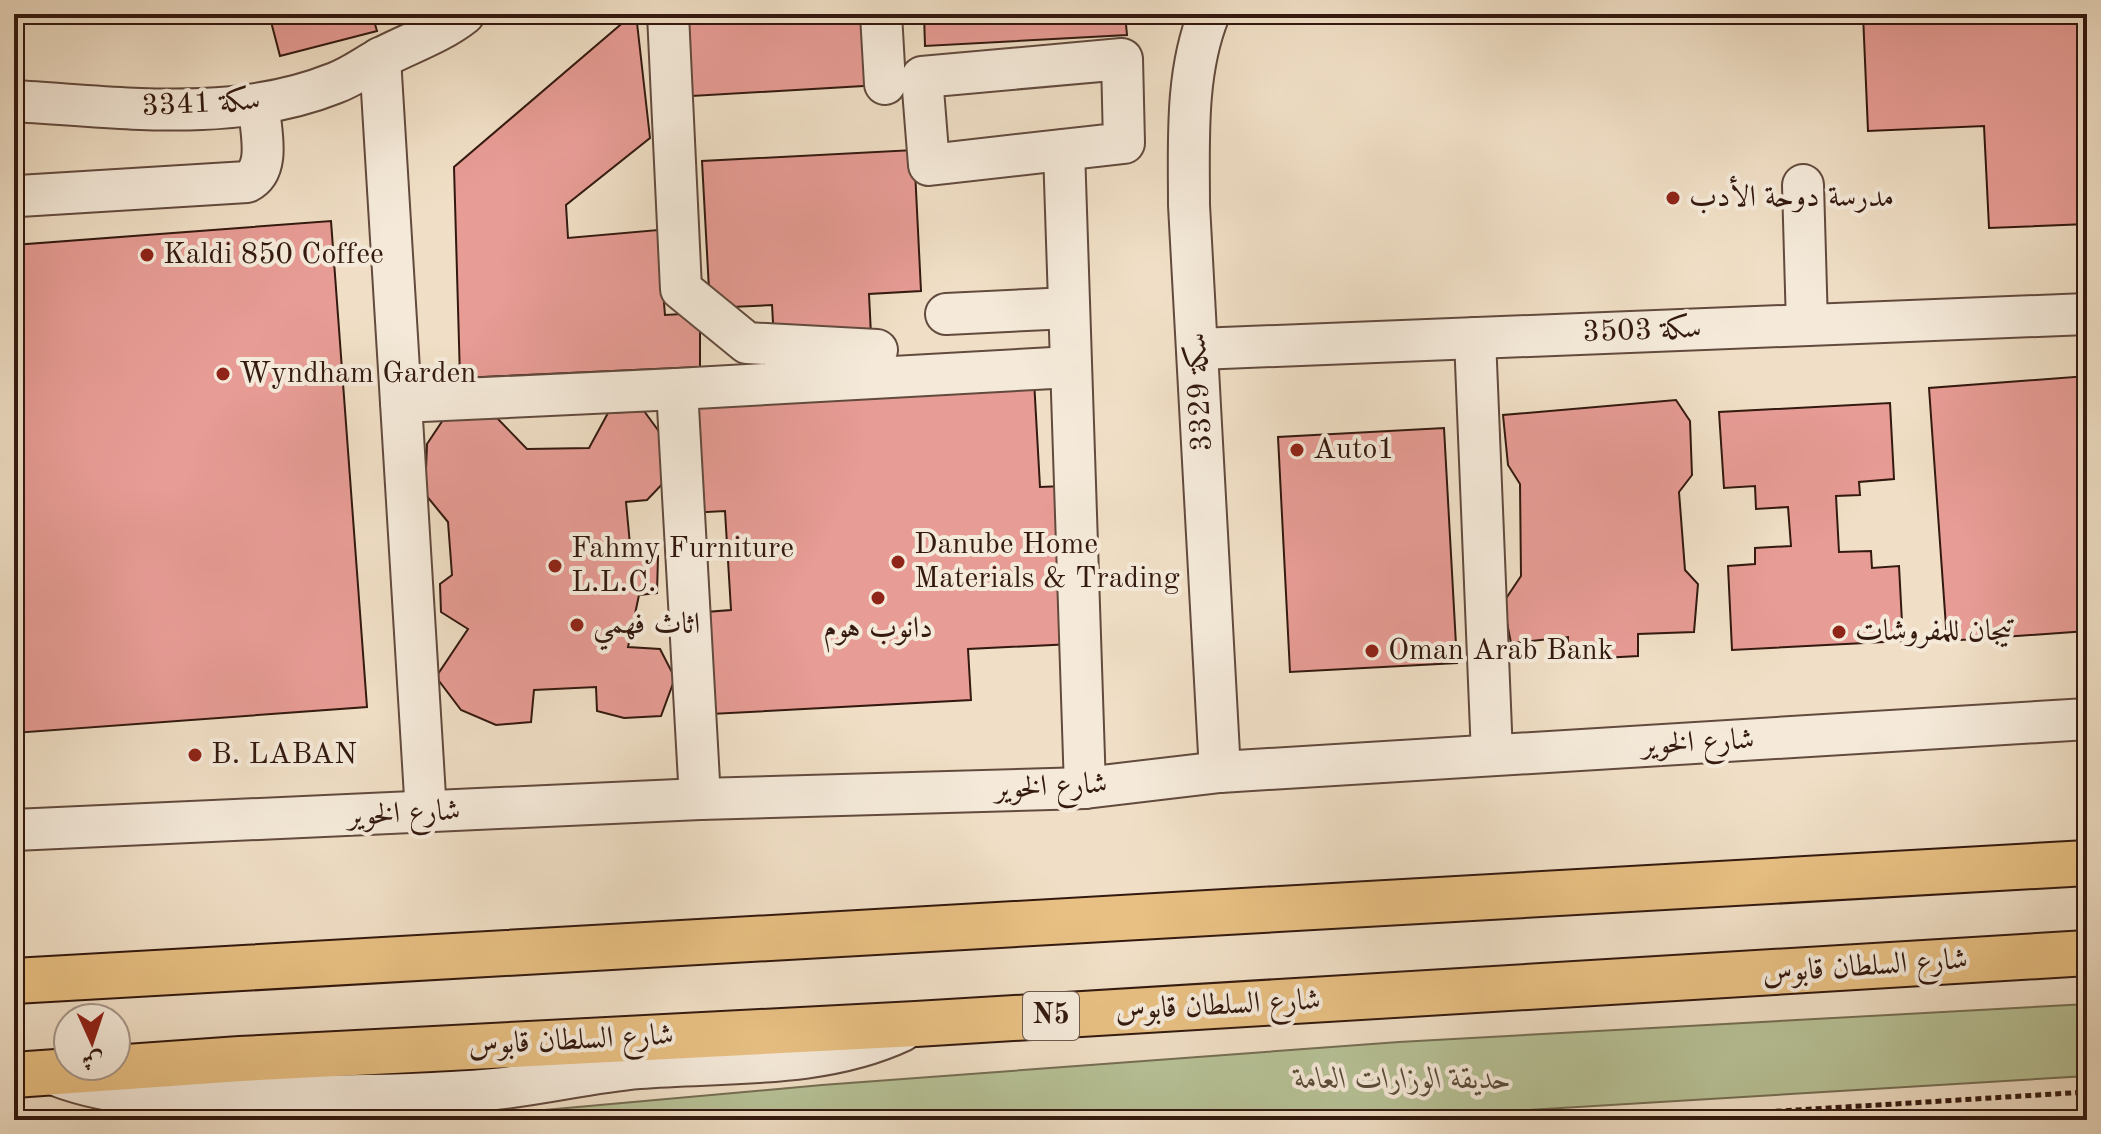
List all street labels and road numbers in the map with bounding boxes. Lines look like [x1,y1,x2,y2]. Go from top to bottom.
street label: سكة 3341 [141,84,261,122]
street label: سكة 3503 [1582,312,1702,348]
street label: سكة 3329 [1180,332,1218,452]
street label: شارع الخوير [1638,725,1756,769]
street label: شارع الخوير [991,769,1109,813]
street label: شارع الخوير [344,796,462,840]
street label: شارع السلطان قابوس [1761,945,1969,997]
street label: شارع السلطان قابوس [1115,986,1322,1034]
road number: N5 [1023,992,1079,1040]
street label: شارع السلطان قابوس [468,1021,675,1069]

